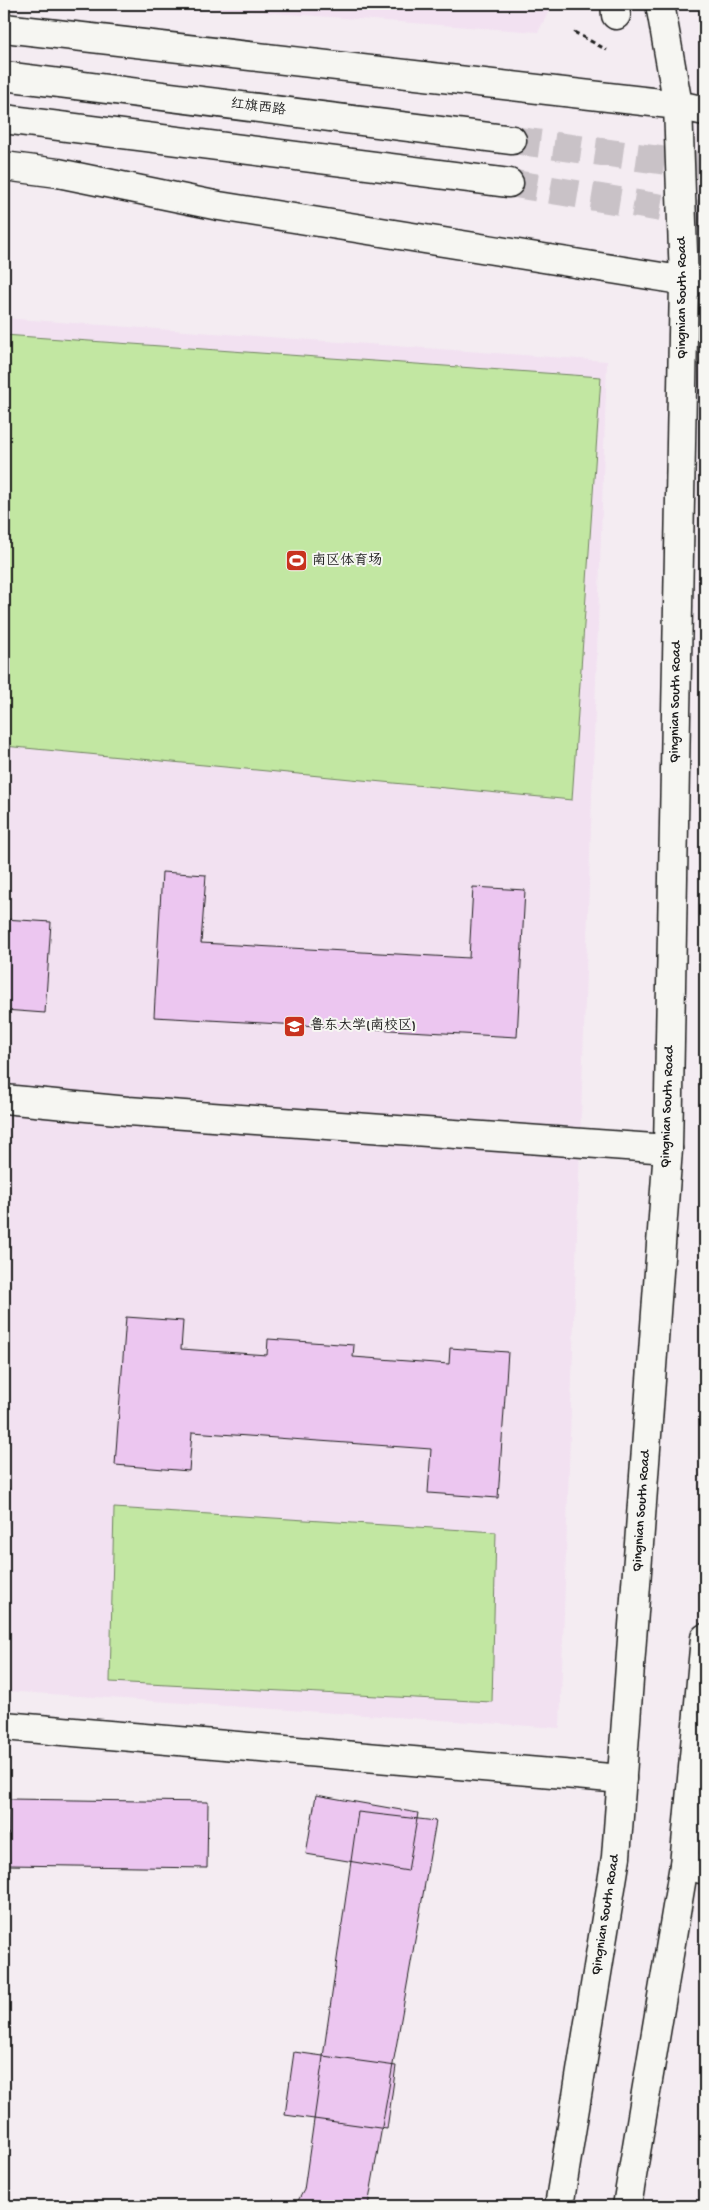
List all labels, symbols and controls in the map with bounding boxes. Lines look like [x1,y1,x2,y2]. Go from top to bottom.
street label: 红旗西路 [229,95,287,120]
street label: Qingnian South Road [674,235,691,359]
sports icon: 南区体育场 [284,549,308,573]
place label: 南区体育场 [312,552,382,570]
street label: Qingnian South Road [666,639,686,763]
school or university icon: 鲁东大学(南校区) [282,1014,306,1038]
place label: 鲁东大学(南校区) [310,1016,416,1035]
street label: Qingnian South Road [657,1044,679,1168]
street label: Qingnian South Road [629,1448,655,1572]
street label: Qingnian South Road [588,1852,624,1977]

